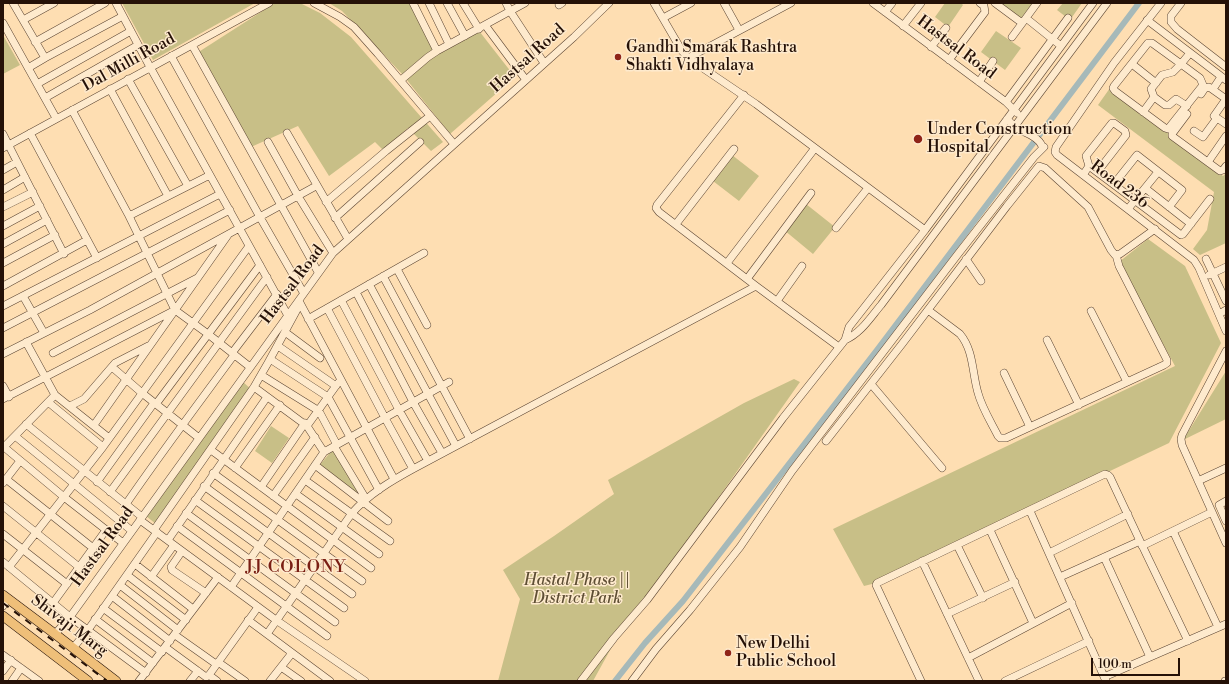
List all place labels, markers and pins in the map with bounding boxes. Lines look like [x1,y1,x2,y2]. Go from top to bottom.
place label: Gandhi Smarak Rashtra Shakti Vidhyalaya [626,38,797,76]
marker: Gandhi Smarak Rashtra Shakti Vidhyalaya [613,52,623,62]
place label: Under Construction Hospital [927,120,1072,158]
marker: Under Construction Hospital [912,133,924,145]
place label: New Delhi Public School [736,634,836,672]
marker: New Delhi Public School [723,648,733,658]

